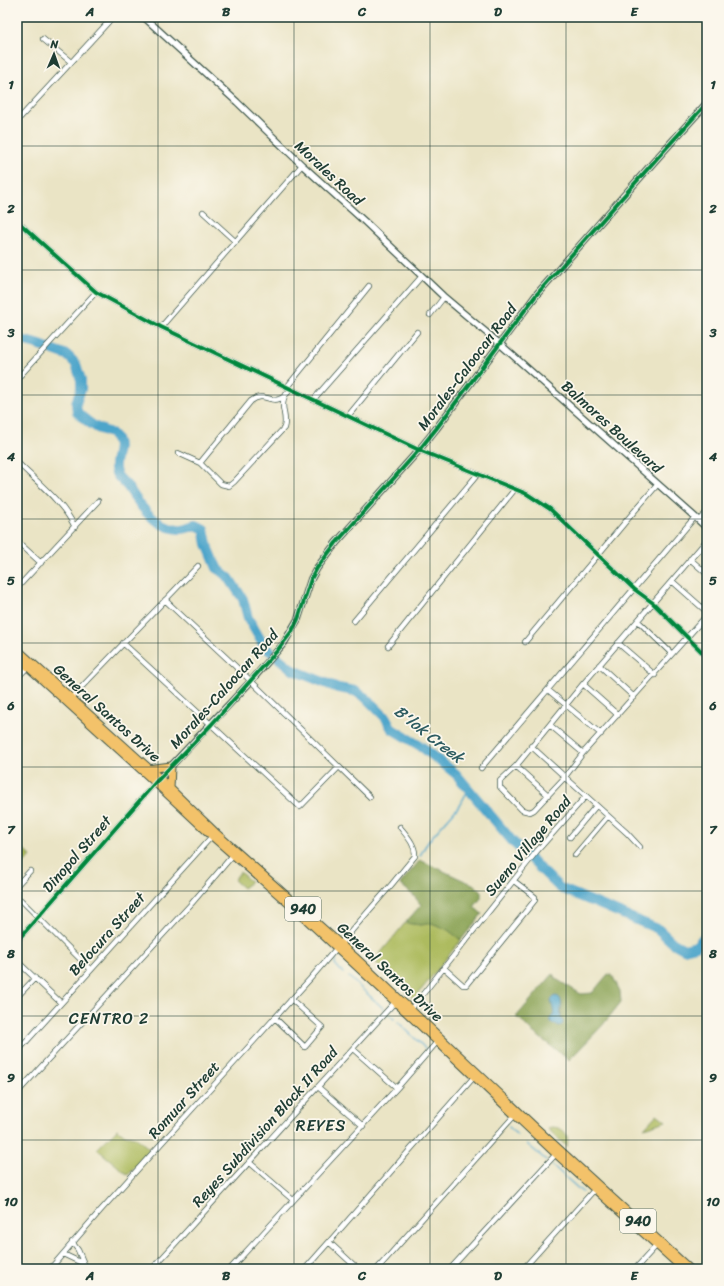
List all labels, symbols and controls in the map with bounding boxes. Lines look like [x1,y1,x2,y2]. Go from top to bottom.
text: A [85,0,94,23]
text: B [222,0,231,23]
text: C [357,0,367,23]
text: D [494,0,502,23]
text: E [630,0,639,23]
north arrow [34,34,74,74]
text: N [49,35,59,54]
text: 1 [8,73,14,96]
text: 1 [710,73,716,96]
street label: Morales Road [288,134,371,213]
text: 2 [6,197,15,220]
text: 2 [708,197,717,220]
street label: Morales-Caloocan Road [410,297,524,436]
text: 3 [6,321,15,344]
text: 3 [708,321,717,344]
street label: Balmores Boulevard [555,374,670,481]
text: 4 [6,445,16,468]
text: 4 [708,445,718,468]
text: 5 [7,569,15,592]
text: 5 [709,569,717,592]
street label: Morales-Caloocan Road [163,622,286,755]
street label: General Santos Drive [47,657,167,769]
text: 6 [6,694,15,717]
text: 6 [708,694,717,717]
water label: B'lok Creek [388,697,472,772]
street label: Sueno Village Road [478,789,579,902]
street label: Dinopol Street [36,809,119,899]
text: 7 [7,818,16,841]
text: 7 [709,818,718,841]
street label: Belocura Street [62,885,153,982]
road number: 940 [285,897,321,921]
street label: General Santos Drive [331,915,450,1029]
text: 8 [6,942,15,965]
text: 8 [708,942,717,965]
district label: CENTRO 2 [69,1004,149,1033]
street label: Reyes Subdivision Block II Road [185,1040,345,1213]
street label: Romuar Street [142,1055,227,1145]
text: 9 [7,1066,15,1089]
text: 9 [709,1066,717,1089]
district label: REYES [296,1111,346,1140]
text: 10 [4,1190,18,1213]
text: 10 [706,1190,720,1213]
road number: 940 [620,1209,656,1233]
text: A [85,1264,94,1286]
text: B [222,1264,231,1286]
text: C [357,1264,367,1286]
text: D [494,1264,502,1286]
text: E [630,1264,639,1286]

